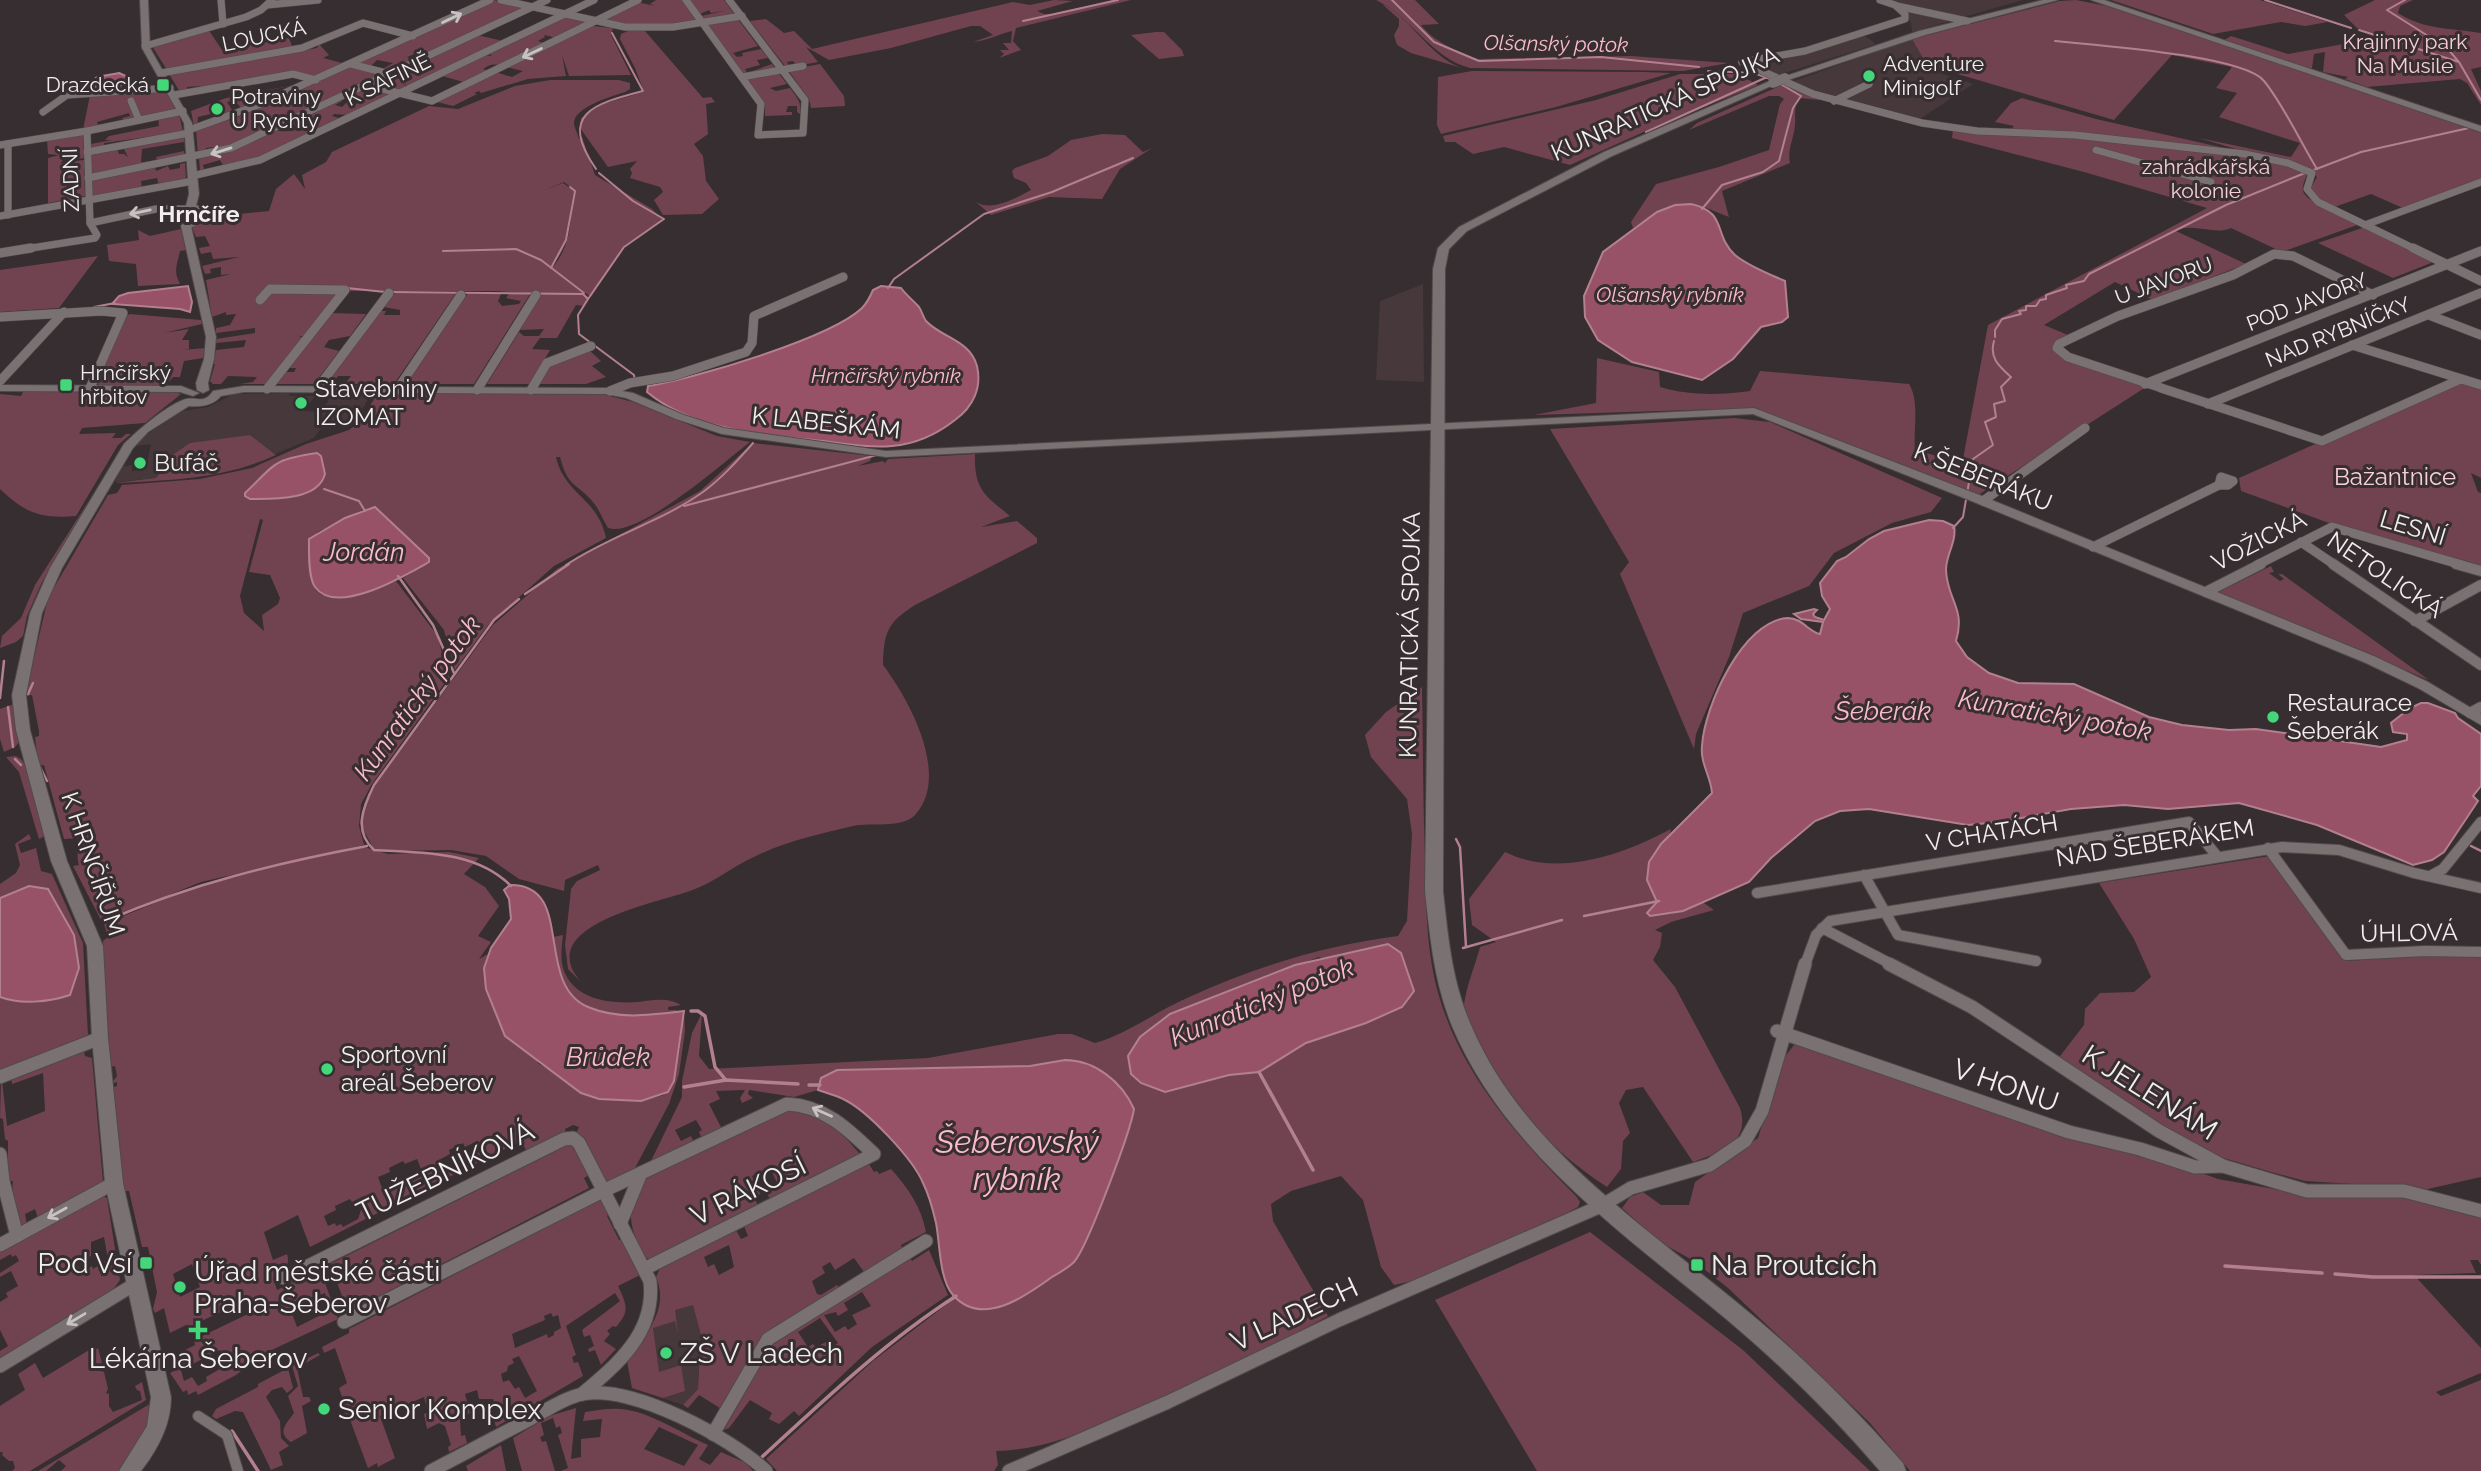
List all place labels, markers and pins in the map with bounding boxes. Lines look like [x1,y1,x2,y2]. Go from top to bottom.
place label: Adventure Minigolf [1883,51,1984,100]
marker: Adventure Minigolf [1861,68,1877,84]
place label: Drazdecká [46,72,149,97]
marker: Drazdecká [155,77,171,93]
place label: Potraviny U Rychty [231,84,321,133]
marker: Potraviny U Rychty [209,101,225,117]
place label: Hrnčířský hřbitov [80,360,171,409]
place label: Stavebniny IZOMAT [315,374,437,431]
marker: Hrnčířský hřbitov [58,377,74,393]
marker: Stavebniny IZOMAT [293,395,309,411]
place label: Bufáč [154,448,218,477]
marker: Bufáč [132,455,148,471]
place label: Restaurace Šeberák [2287,688,2412,745]
marker: Restaurace Šeberák [2265,709,2281,725]
place label: Sportovní areál Šeberov [341,1040,494,1097]
marker: Sportovní areál Šeberov [319,1061,335,1077]
place label: Pod Vsí [37,1247,133,1280]
place label: Na Proutcích [1711,1249,1877,1282]
marker: Pod Vsí [138,1255,154,1271]
place label: Úřad městské části Praha-Šeberov [194,1255,440,1320]
marker: Na Proutcích [1689,1257,1705,1273]
marker: Úřad městské části Praha-Šeberov [172,1279,188,1295]
marker: Lékárna Šeberov [190,1322,206,1338]
place label: ZŠ V Ladech [680,1336,843,1370]
place label: Lékárna Šeberov [89,1341,307,1375]
marker: ZŠ V Ladech [658,1345,674,1361]
place label: Senior Komplex [338,1393,541,1426]
marker: Senior Komplex [316,1401,332,1417]

